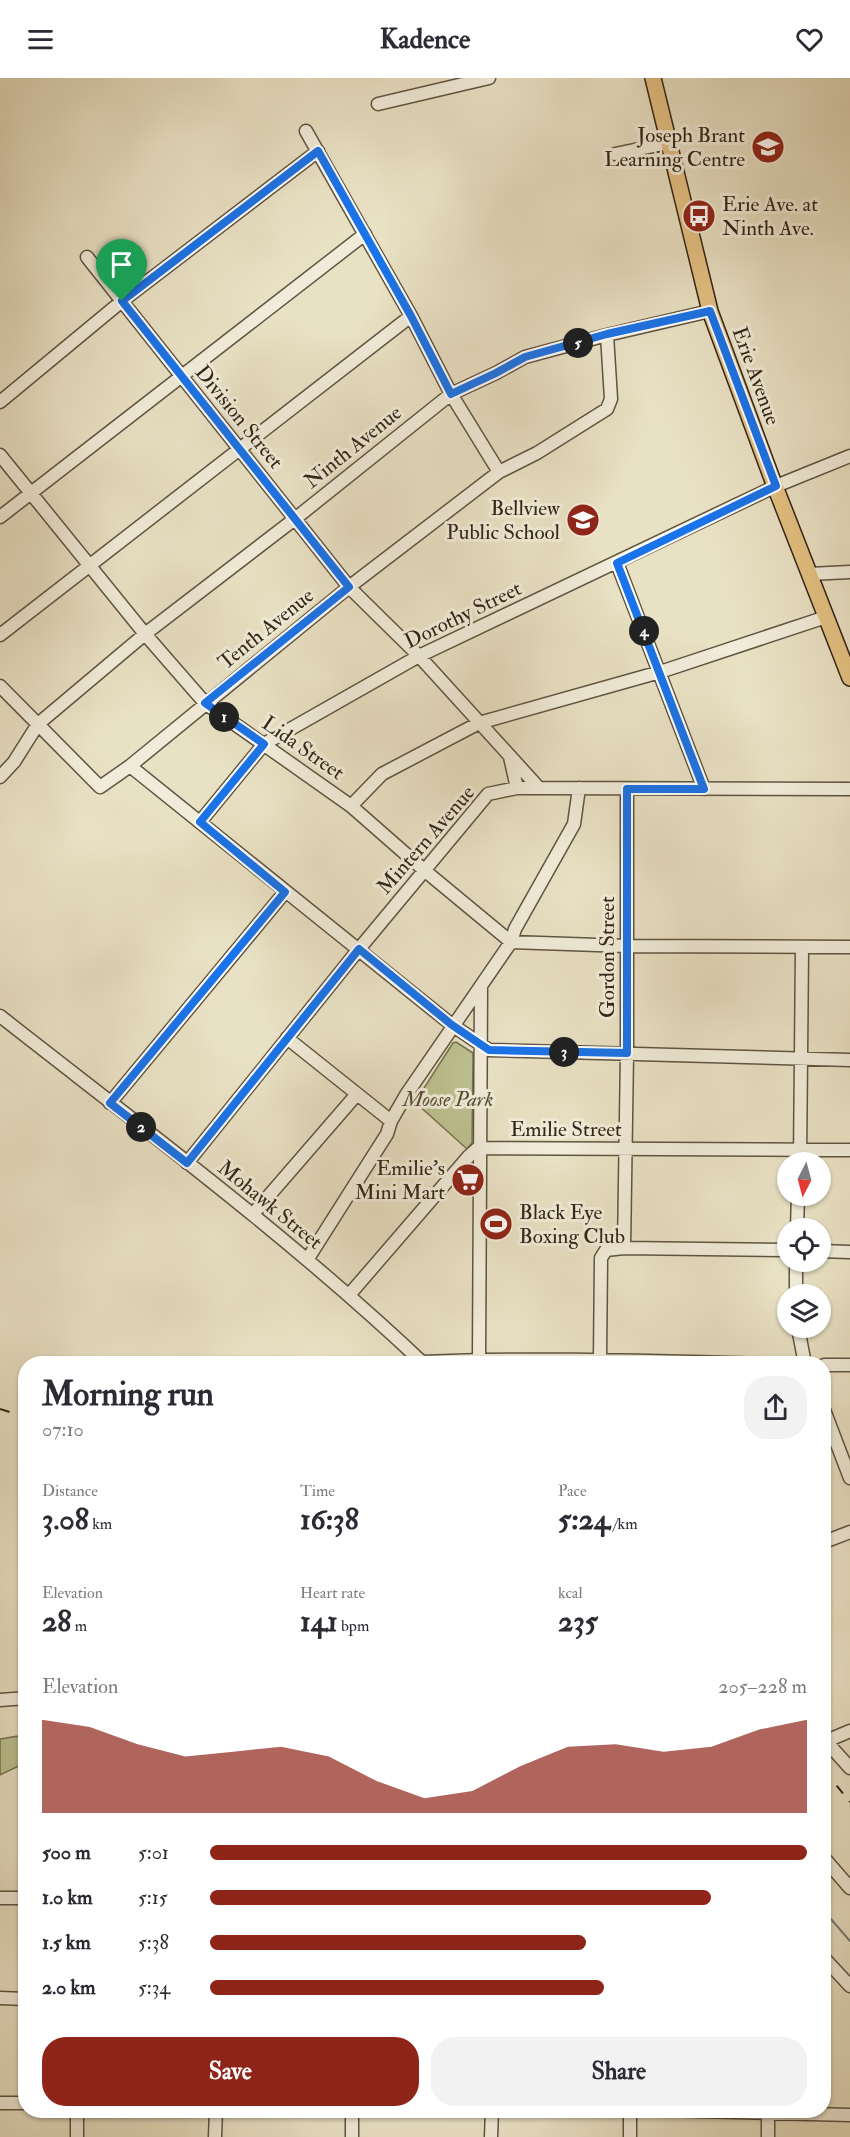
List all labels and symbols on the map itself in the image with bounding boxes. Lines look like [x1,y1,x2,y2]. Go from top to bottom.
place label: Joseph Brant Learning Centre [604,122,745,173]
school or university icon: Joseph Brant Learning Centre [750,129,786,165]
place label: Erie Ave. at Ninth Ave. [722,191,818,242]
bus stop icon: Erie Ave. at Ninth Ave. [681,198,717,234]
pin [96,239,147,301]
street label: Erie Avenue [726,323,786,429]
pin: 5 [563,328,593,358]
street label: Division Street [189,360,289,475]
street label: Ninth Avenue [299,399,408,495]
place label: Bellview Public School [446,495,561,546]
school or university icon: Bellview Public School [565,502,601,538]
street label: Dorothy Street [400,575,526,655]
street label: Tenth Avenue [213,582,320,676]
pin: 4 [629,616,659,646]
pin: 1 [209,702,239,732]
street label: Lida Street [256,710,350,786]
street label: Mintern Avenue [371,780,481,900]
street label: Gordon Street [594,896,621,1018]
pin: 3 [549,1037,579,1067]
park label: Moose Park [401,1086,493,1113]
pin: 2 [126,1112,156,1142]
street label: Emilie Street [510,1116,622,1143]
north arrow [777,1152,831,1206]
street label: Mohawk Street [212,1154,328,1256]
place label: Emilie's Mini Mart [355,1155,445,1206]
supermarket icon: Emilie's Mini Mart [450,1162,486,1198]
place label: Black Eye Boxing Club [519,1199,625,1250]
sports icon: Black Eye Boxing Club [478,1206,514,1242]

